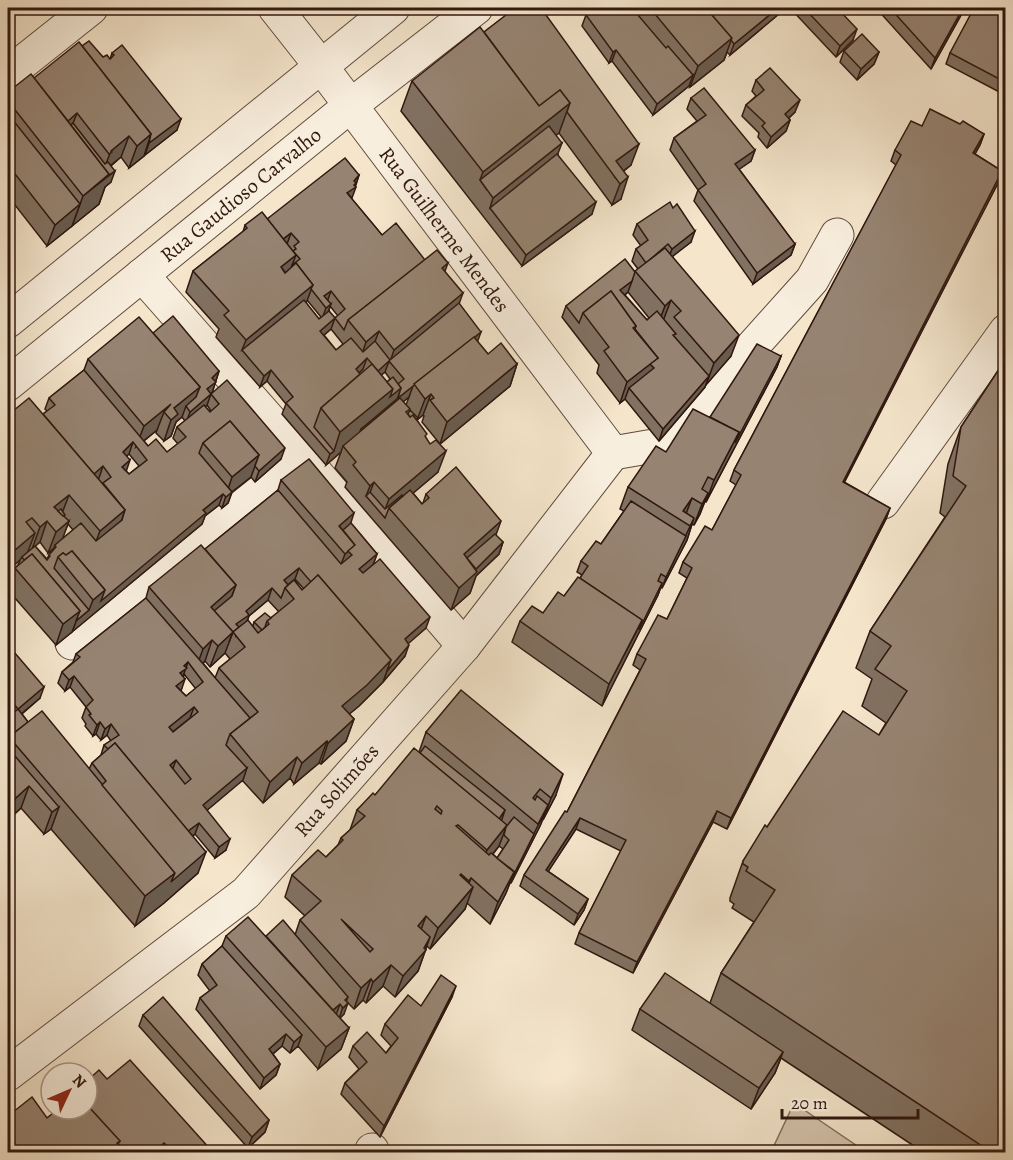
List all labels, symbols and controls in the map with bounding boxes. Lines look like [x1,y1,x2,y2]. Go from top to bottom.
street label: Rua Gaudioso Carvalho [154,121,327,269]
street label: Rua Guilherme Mendes [373,141,516,318]
street label: Rua Solimões [288,738,385,843]
north arrow [39,1061,99,1121]
text: N [67,1069,91,1093]
scale bar [782,1082,918,1120]
text: 20 m [791,1091,828,1115]

